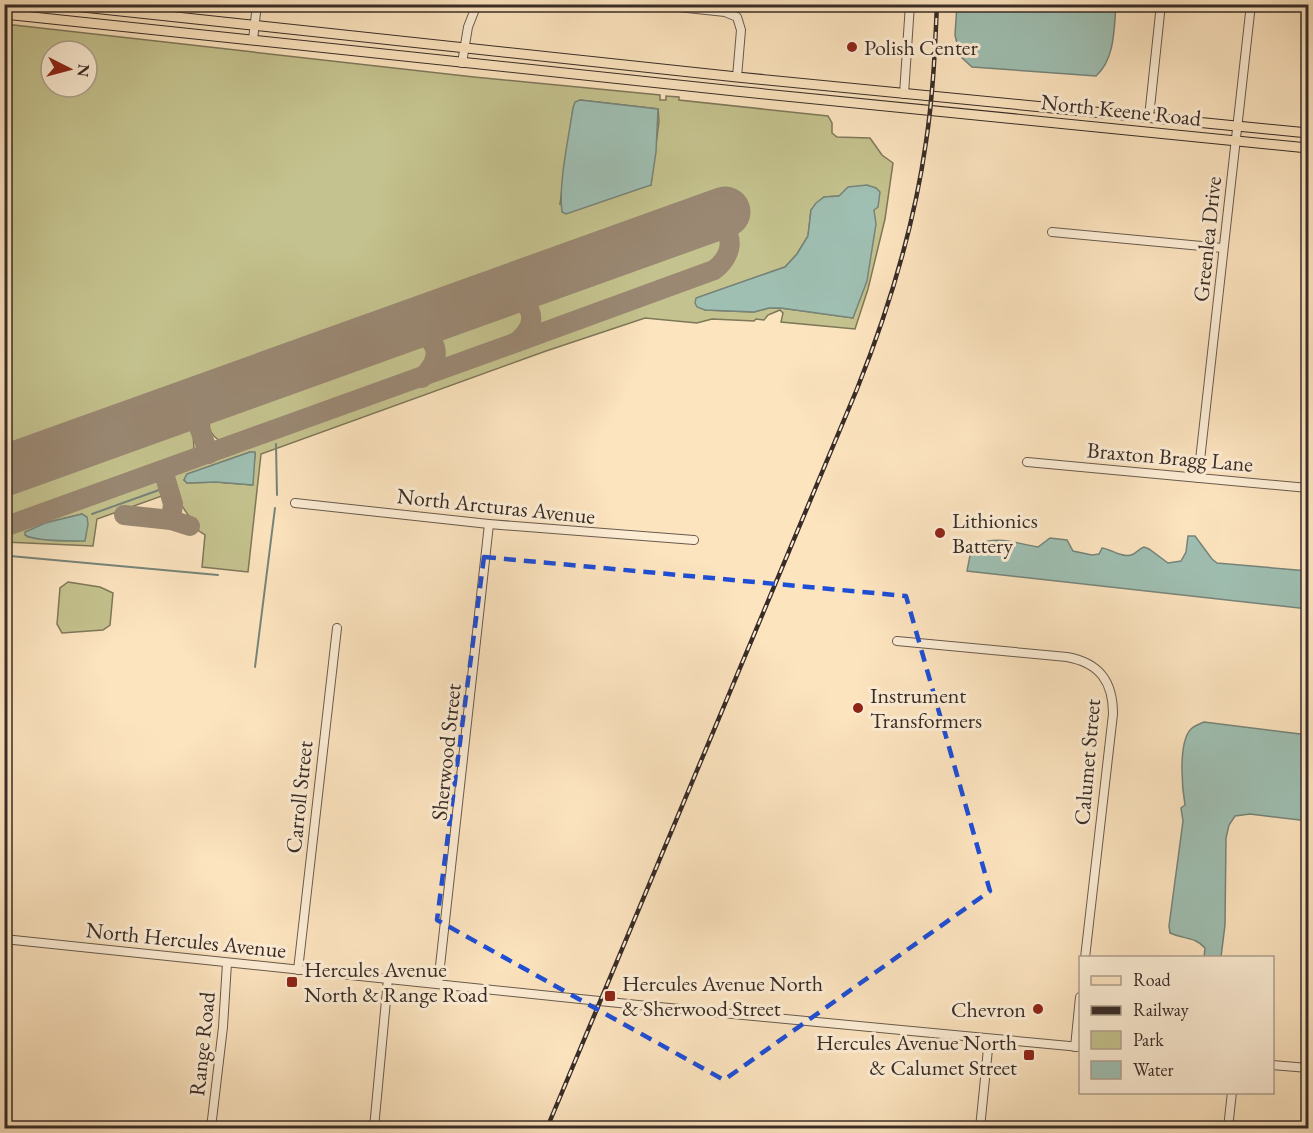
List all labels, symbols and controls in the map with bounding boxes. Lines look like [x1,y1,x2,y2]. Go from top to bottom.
place label: Polish Center [864,33,978,62]
north arrow [39,39,99,99]
marker: Polish Center [845,40,859,54]
text: N [72,63,95,78]
street label: North Keene Road [1039,87,1203,133]
street label: Greenlea Drive [1186,174,1228,303]
street label: Braxton Bragg Lane [1086,435,1255,479]
street label: North Arcturas Avenue [395,481,597,531]
place label: Lithionics Battery [952,506,1038,560]
marker: Lithionics Battery [933,526,947,540]
place label: Instrument Transformers [870,681,982,735]
street label: Sherwood Street [424,682,468,822]
street label: Calumet Street [1067,698,1107,826]
marker: Instrument Transformers [851,701,865,715]
street label: Carroll Street [279,739,319,855]
street label: North Hercules Avenue [84,915,288,965]
place label: Hercules Avenue North & Range Road [304,955,489,1009]
legend [1079,956,1274,1094]
text: Road [1133,968,1172,991]
place label: Hercules Avenue North & Sherwood Street [622,969,823,1023]
marker: Hercules Avenue North & Range Road [285,975,299,989]
marker: Hercules Avenue North & Sherwood Street [603,989,617,1003]
street label: Range Road [182,990,222,1098]
place label: Chevron [951,995,1026,1024]
text: Railway [1133,998,1189,1021]
marker: Chevron [1031,1002,1045,1016]
place label: Hercules Avenue North & Calumet Street [816,1028,1017,1082]
text: Park [1133,1028,1164,1051]
marker: Hercules Avenue North & Calumet Street [1022,1048,1036,1062]
text: Water [1133,1058,1174,1081]

